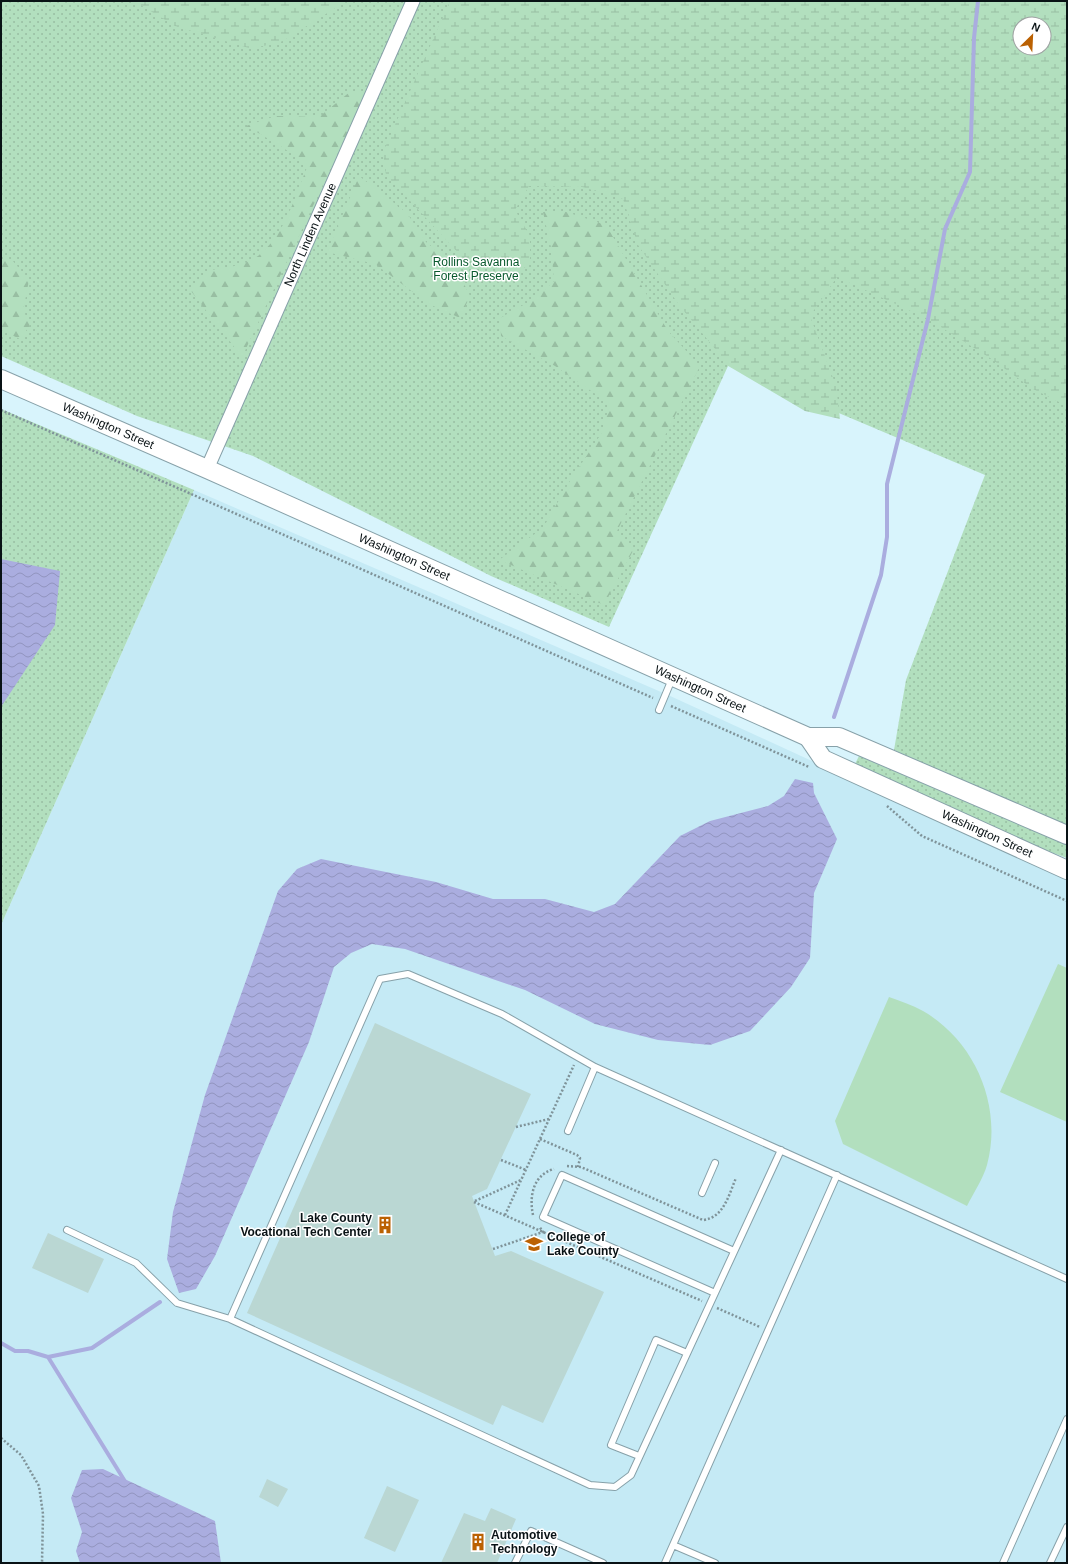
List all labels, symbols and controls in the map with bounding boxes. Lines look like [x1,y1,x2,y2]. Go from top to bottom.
north arrow [1012,16,1052,56]
text: N [1030,20,1042,34]
street label: North Linden Avenue [281,180,339,289]
park label: Rollins Savanna Forest Preserve [433,255,520,283]
street label: Washington Street [60,400,157,452]
street label: Washington Street [357,531,453,584]
street label: Washington Street [653,663,749,716]
street label: Washington Street [939,807,1035,861]
place label: Lake County Vocational Tech Center [240,1211,372,1239]
building icon: Lake County Vocational Tech Center [375,1215,395,1235]
place label: College of Lake County [547,1230,619,1258]
school or university icon: College of Lake County [524,1234,544,1254]
place label: Automotive Technology [491,1528,558,1556]
building icon: Automotive Technology [468,1532,488,1552]

